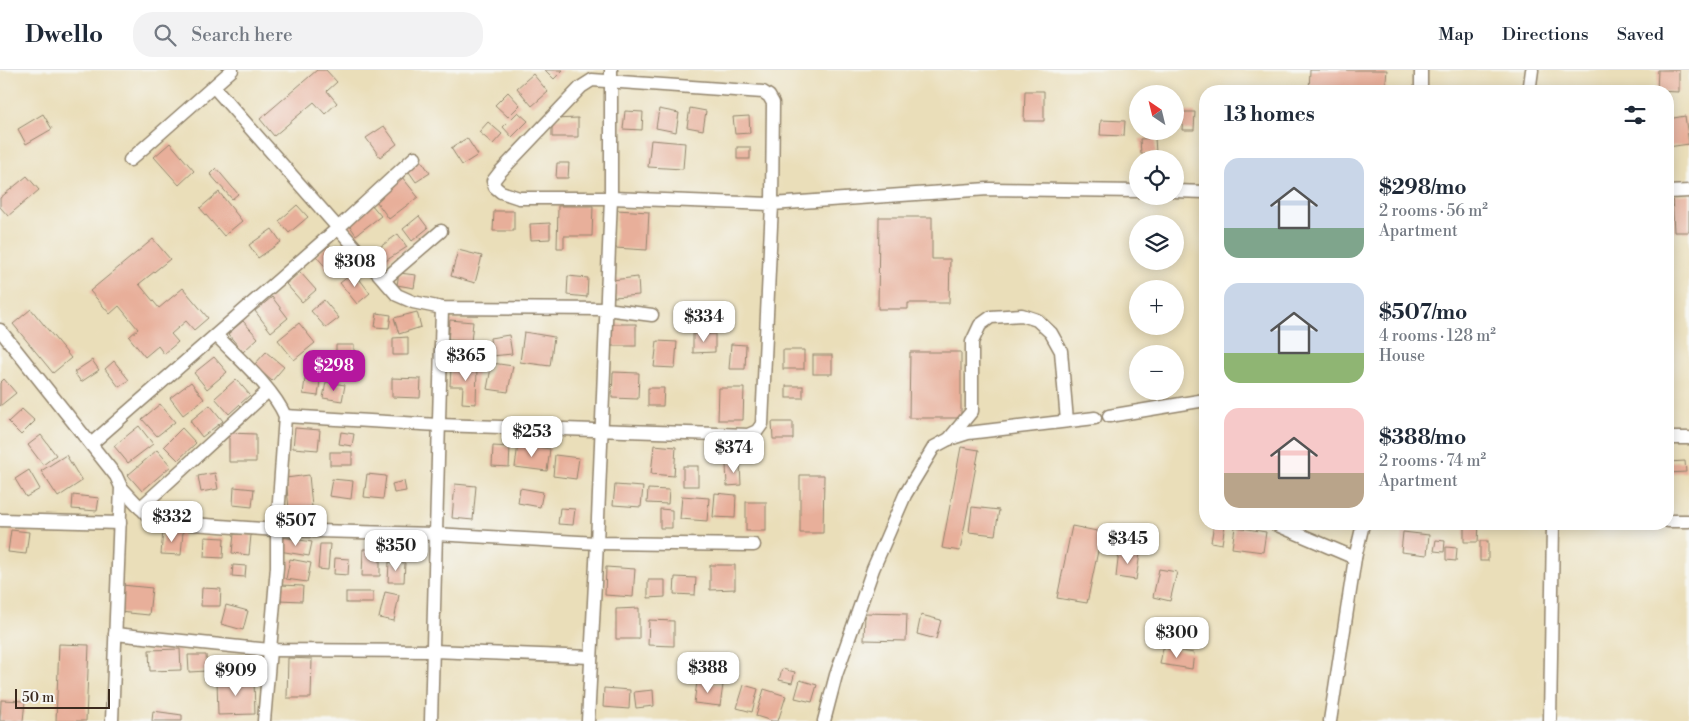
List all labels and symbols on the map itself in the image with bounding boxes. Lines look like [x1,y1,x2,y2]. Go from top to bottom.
north arrow [1129,85,1184,140]
pin: $308 [325,246,385,288]
pin: $334 [674,300,734,343]
pin: $365 [436,340,496,382]
pin: $298 [304,350,364,392]
pin: $253 [502,416,562,458]
pin: $374 [704,432,764,474]
pin: $332 [142,500,202,543]
pin: $507 [266,504,326,547]
pin: $345 [1098,522,1158,565]
pin: $350 [366,530,426,572]
pin: $300 [1147,616,1207,659]
pin: $388 [678,652,738,694]
pin: $909 [206,654,266,697]
scale bar [15,686,110,709]

